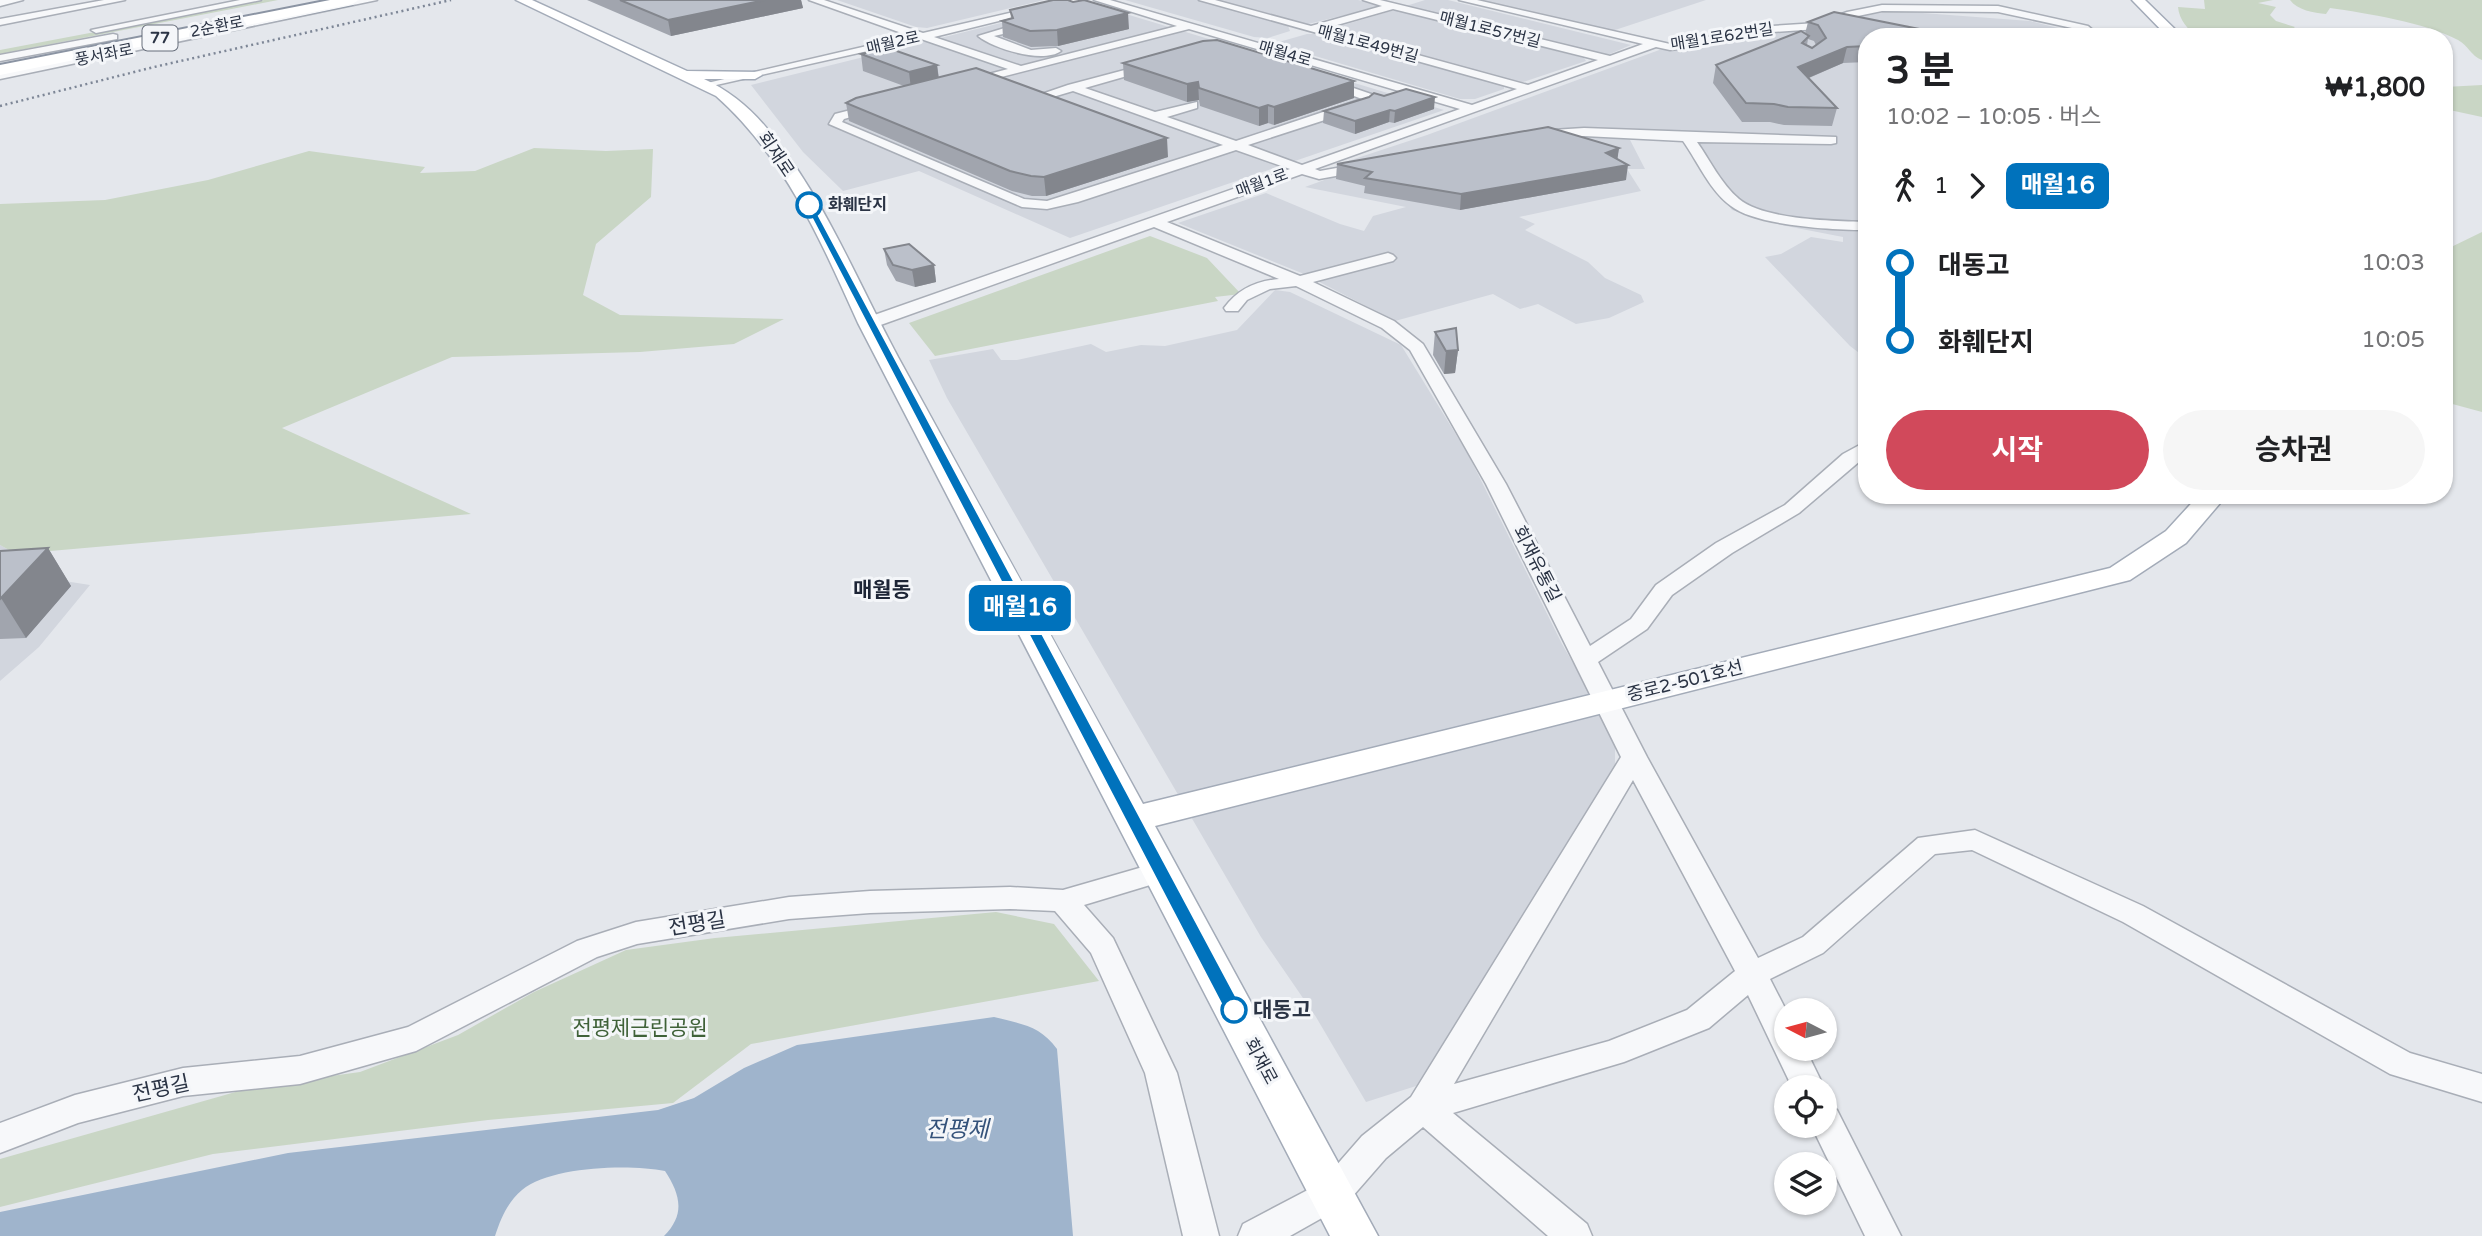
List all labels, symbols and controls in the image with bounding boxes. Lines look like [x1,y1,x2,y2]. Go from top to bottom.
street label: 매월1로57번길 [1437,8,1543,52]
street label: 2순환로 [188,12,246,42]
street label: 매월1로62번길 [1669,19,1775,55]
street label: 매월1로49번길 [1315,21,1421,67]
road number: 77 [142,26,178,50]
street label: 매월2로 [864,27,922,59]
street label: 매월4로 [1256,37,1314,71]
street label: 풍서좌로 [73,40,135,70]
text: 3 분 [1886,48,1955,94]
text: ₩1,800 [2325,72,2425,103]
text: 10:02 – 10:05 · 버스 [1886,103,2101,131]
street label: 회재로 [753,127,799,181]
street label: 매월1로 [1233,164,1291,202]
icon: walk [1886,167,1924,205]
icon: forward [1958,167,1996,205]
text: 매월16 [2020,171,2095,200]
text: 1 [1934,172,1948,200]
marker: 화훼단지 [796,192,822,218]
place label: 화훼단지 [828,195,887,215]
text: 10:03 [2361,249,2425,277]
text: 대동고 [1938,250,2010,281]
text: 10:05 [2361,326,2425,354]
text: 화훼단지 [1938,327,2034,358]
button: 시작 [1886,410,2149,490]
button: 승차권 [2163,410,2425,490]
street label: 회재유통길 [1508,522,1566,606]
district label: 매월동 [853,578,911,603]
line badge: 매월16 [971,585,1069,631]
text: 매월16 [983,593,1057,622]
street label: 중로2-501호선 [1625,656,1745,706]
street label: 전평길 [666,907,728,941]
marker: 대동고 [1221,997,1247,1023]
place label: 대동고 [1253,998,1311,1023]
north arrow [1774,998,1838,1060]
map controls [1774,998,1837,1215]
park label: 전평제근린공원 [572,1016,708,1041]
street label: 회재로 [1240,1034,1282,1088]
street label: 전평길 [130,1071,192,1107]
button: locate [1774,1075,1837,1138]
water label: 전평제 [925,1116,992,1144]
button: layers [1774,1152,1837,1215]

